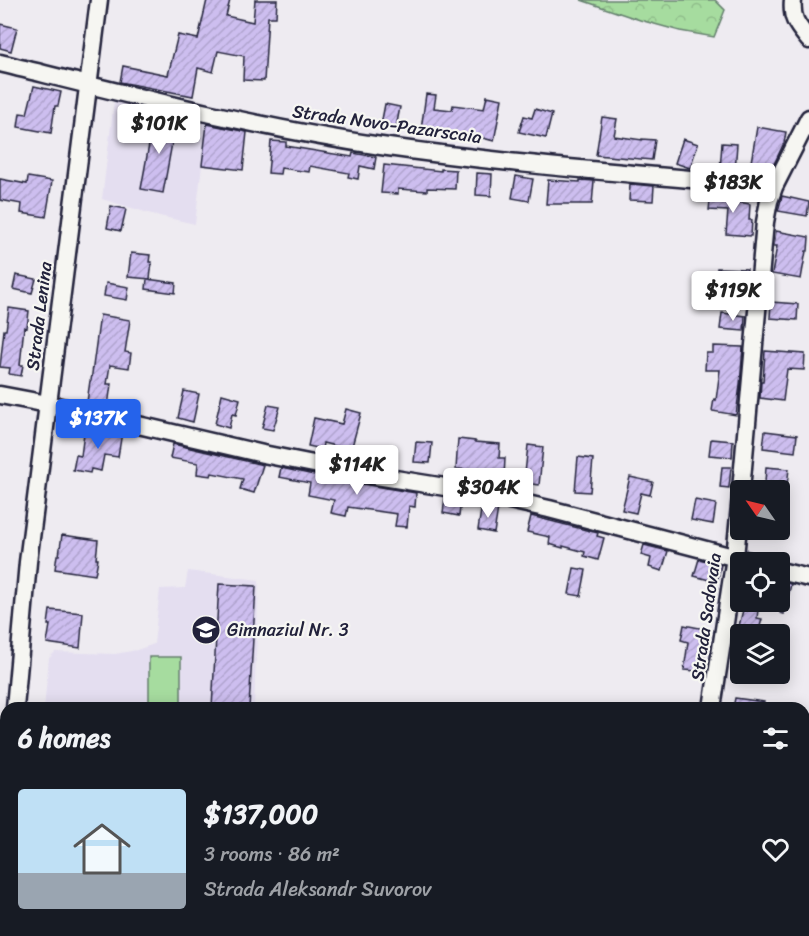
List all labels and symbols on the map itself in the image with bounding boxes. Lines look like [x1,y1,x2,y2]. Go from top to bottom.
street label: Strada Novo-Pazarscaia [290,95,484,153]
pin: $101K [117,104,201,155]
pin: $183K [691,163,775,214]
street label: Strada Lenina [16,259,62,372]
pin: $119K [691,271,775,322]
pin: $137K [56,399,140,450]
pin: $114K [315,445,399,496]
pin: $304K [446,468,530,519]
north arrow [730,480,790,540]
street label: Strada Sadovaia [681,551,731,683]
school or university icon: Gimnaziul Nr. 3 [190,614,222,646]
place label: Gimnaziul Nr. 3 [227,614,349,646]

